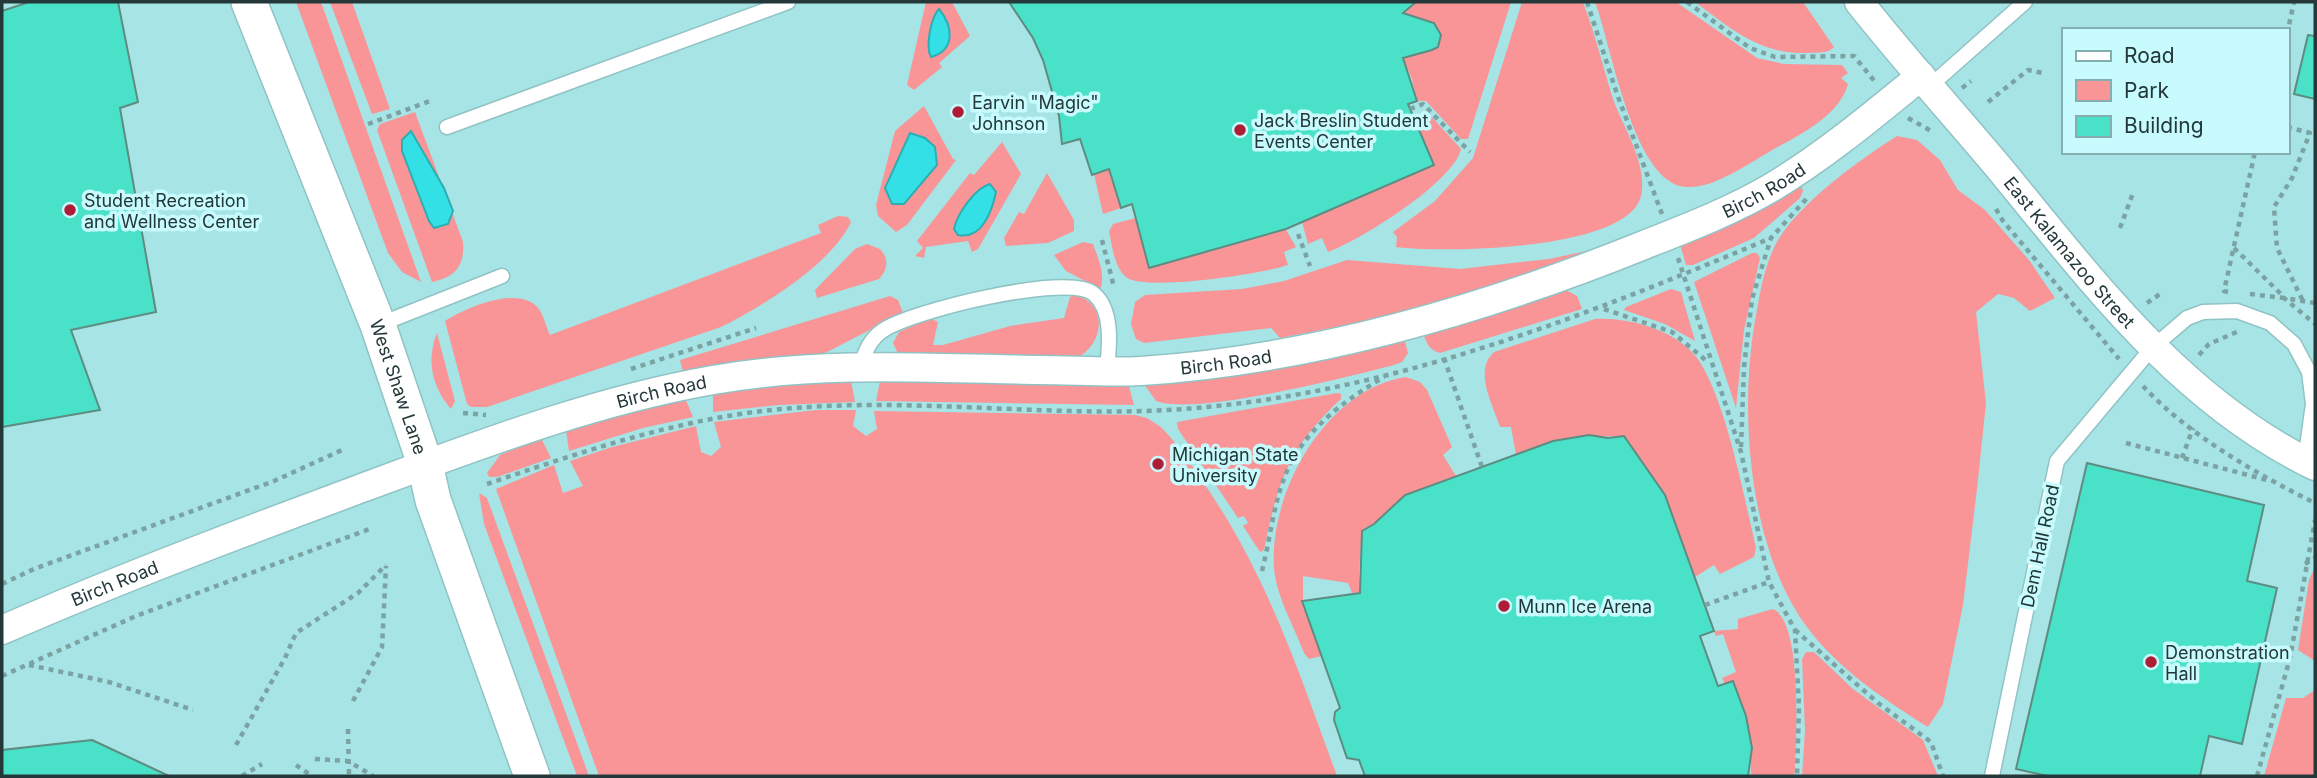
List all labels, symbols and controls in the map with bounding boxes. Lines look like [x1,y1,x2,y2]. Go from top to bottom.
legend [2062,28,2289,154]
text: Road [2124,43,2175,68]
text: Park [2124,78,2169,103]
place label: Earvin "Magic" Johnson [972,92,1099,134]
marker: Earvin "Magic" Johnson [950,104,966,120]
place label: Jack Breslin Student Events Center [1254,110,1429,152]
text: Building [2124,113,2204,138]
marker: Jack Breslin Student Events Center [1232,122,1248,138]
street label: Birch Road [1719,158,1809,222]
street label: East Kalamazoo Street [2000,172,2140,332]
place label: Student Recreation and Wellness Center [84,190,260,232]
marker: Student Recreation and Wellness Center [62,202,78,218]
street label: West Shaw Lane [366,316,431,457]
street label: Birch Road [1179,345,1273,378]
street label: Birch Road [614,371,708,412]
place label: Michigan State University [1172,444,1299,486]
marker: Michigan State University [1150,456,1166,472]
street label: Dem Hall Road [2017,483,2063,609]
street label: Birch Road [68,556,161,610]
place label: Munn Ice Arena [1518,596,1652,617]
marker: Munn Ice Arena [1496,598,1512,614]
place label: Demonstration Hall [2165,642,2290,684]
marker: Demonstration Hall [2143,654,2159,670]

